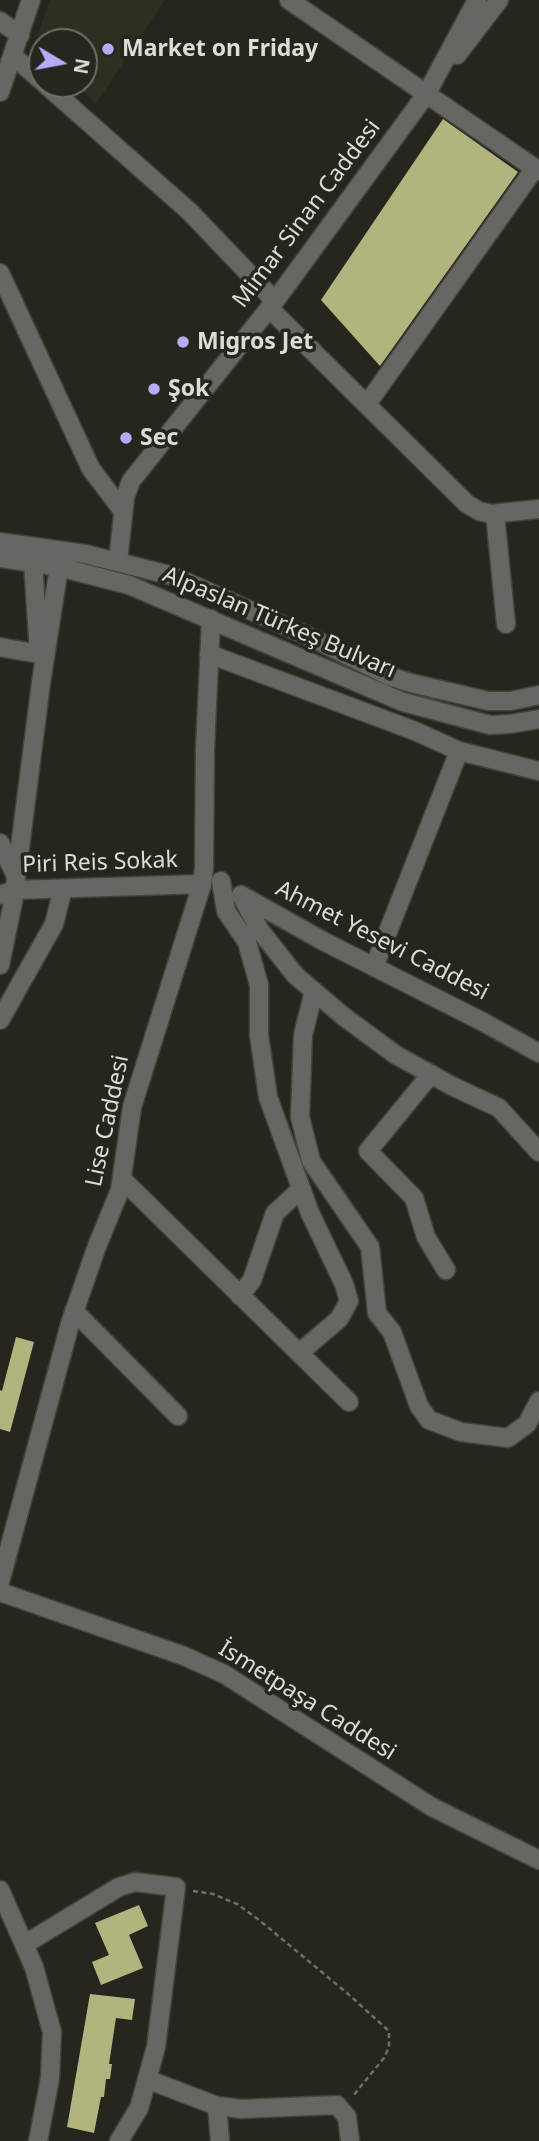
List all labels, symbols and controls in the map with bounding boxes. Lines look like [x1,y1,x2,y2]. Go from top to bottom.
north arrow [28,28,98,98]
place label: Market on Friday [122,35,318,63]
marker: Market on Friday [100,41,116,57]
text: N [68,56,96,76]
street label: Mimar Sinan Caddesi [227,115,387,313]
place label: Migros Jet [197,328,313,356]
marker: Migros Jet [175,334,191,350]
place label: Şok [168,375,209,403]
marker: Şok [146,381,162,397]
place label: Sec [140,424,178,452]
marker: Sec [118,430,134,446]
street label: Alpaslan Türkeş Bulvarı [158,561,400,685]
street label: Piri Reis Sokak [22,846,178,880]
street label: Ahmet Yesevi Caddesi [271,875,493,1007]
street label: Lise Caddesi [81,1053,135,1189]
street label: İsmetpaşa Caddesi [213,1635,401,1767]

